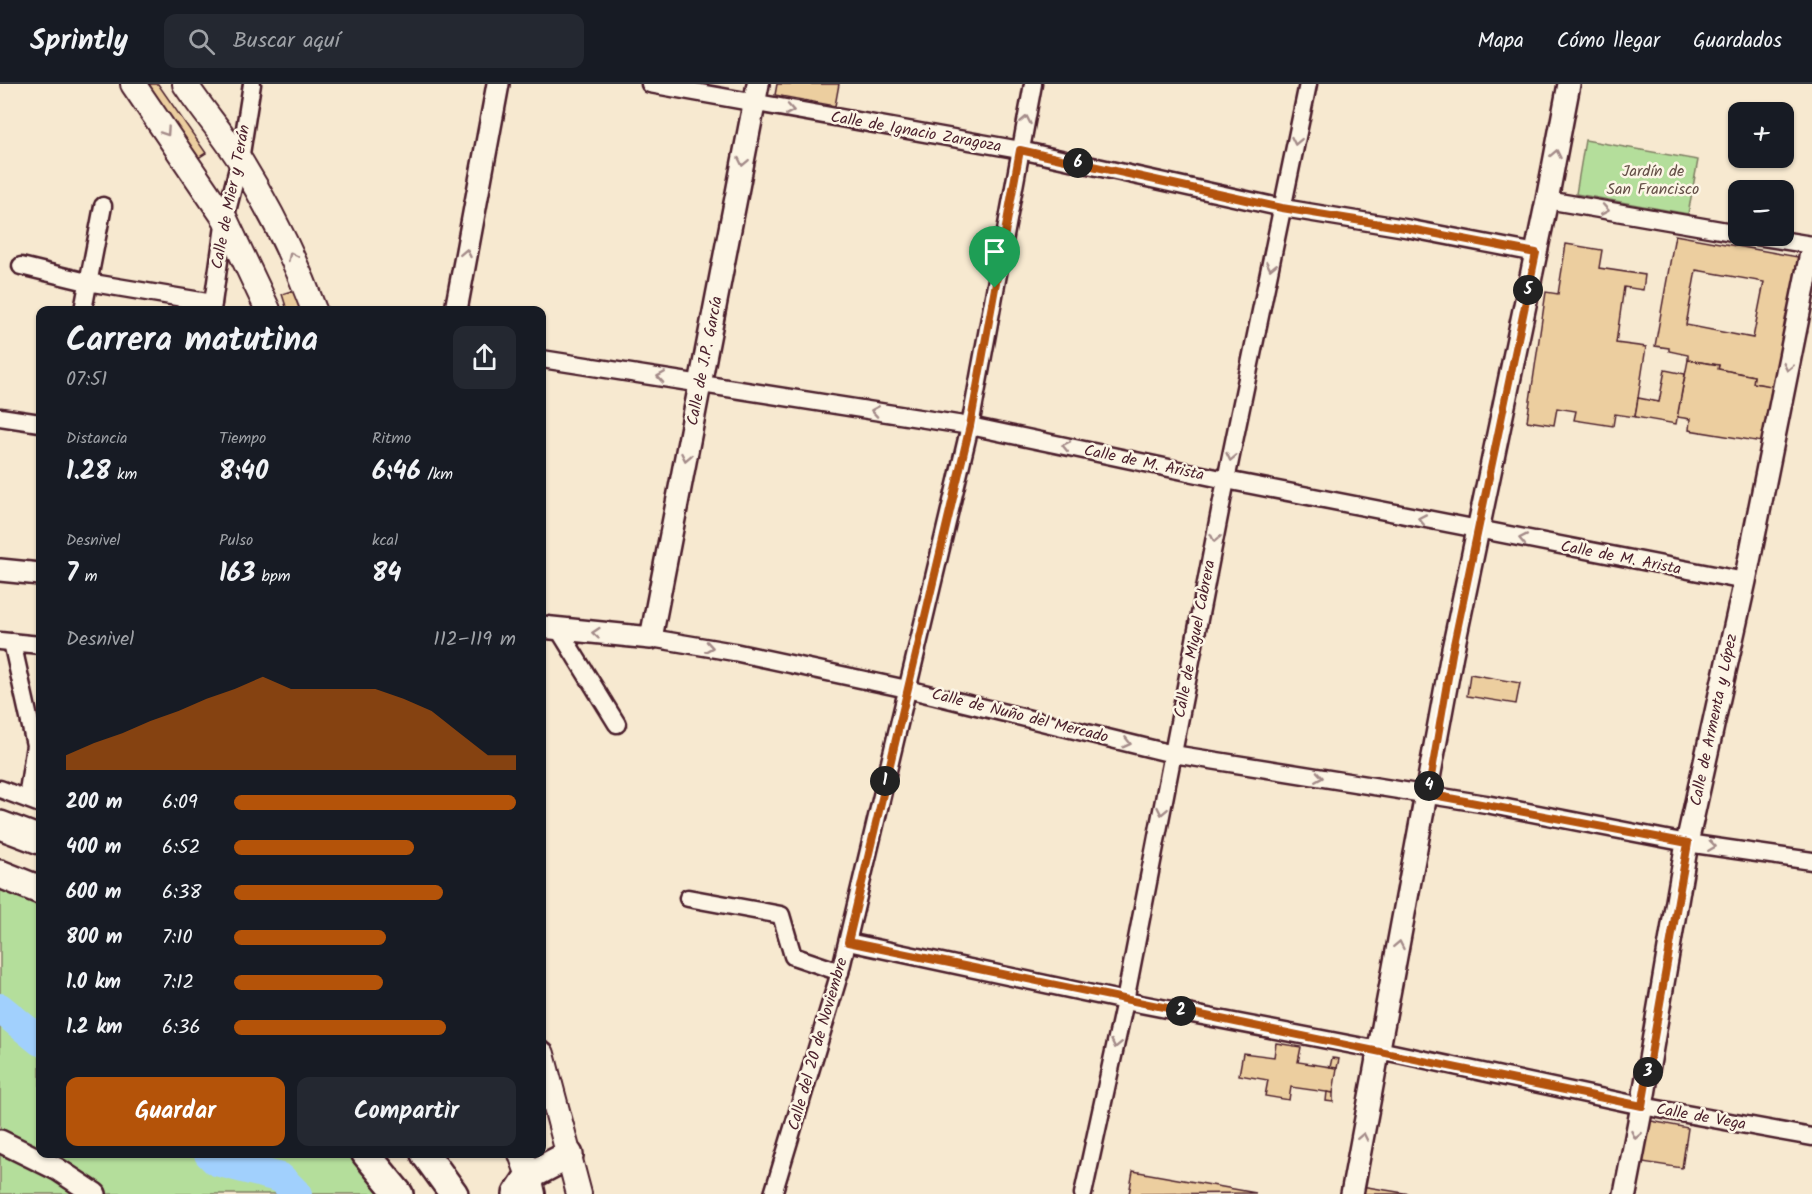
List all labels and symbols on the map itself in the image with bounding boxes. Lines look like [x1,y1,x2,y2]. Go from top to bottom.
one-way arrow [785,103,795,116]
street label: Calle de Ignacio Zaragoza [829,105,1003,159]
one-way arrow [1019,116,1032,126]
street label: Calle de Mier y Terán [205,123,257,271]
one-way arrow [159,126,170,137]
one-way arrow [1290,136,1303,146]
pin: 6 [1063,148,1093,178]
one-way arrow [1549,150,1562,160]
one-way arrow [737,157,750,167]
park label: Jardín de San Francisco [1607,159,1699,202]
one-way arrow [1599,203,1609,216]
pin [969,226,1020,288]
one-way arrow [460,248,472,258]
one-way arrow [287,252,299,263]
one-way arrow [1265,260,1278,270]
pin: 5 [1513,275,1543,305]
street label: Calle de J.P. García [680,294,730,428]
one-way arrow [1782,362,1795,372]
one-way arrow [657,371,666,383]
one-way arrow [870,405,879,417]
street label: Calle de M. Arista [1082,438,1206,488]
one-way arrow [1062,440,1072,453]
one-way arrow [680,451,693,461]
one-way arrow [1225,451,1238,461]
one-way arrow [1417,513,1427,526]
one-way arrow [1209,533,1222,543]
one-way arrow [1518,533,1528,546]
street label: Calle de M. Arista [1559,534,1683,582]
street label: Calle de Miguel Cabrera [1167,558,1223,720]
one-way arrow [592,627,601,640]
street label: Calle de Armenta y López [1684,632,1744,808]
one-way arrow [704,641,713,653]
street label: Calle de Nuño del Mercado [929,682,1111,750]
one-way arrow [1122,735,1132,748]
pin: 1 [870,766,900,796]
one-way arrow [1313,770,1323,783]
pin: 4 [1414,771,1444,801]
one-way arrow [1156,806,1169,816]
one-way arrow [1708,840,1717,852]
one-way arrow [1392,940,1405,950]
street label: Calle del 20 de Noviembre [781,955,855,1133]
pin: 2 [1166,996,1196,1026]
one-way arrow [1110,1039,1123,1049]
pin: 3 [1633,1057,1663,1087]
street label: Calle de Vega [1654,1097,1748,1137]
one-way arrow [1631,1130,1644,1140]
one-way arrow [1356,1132,1369,1142]

